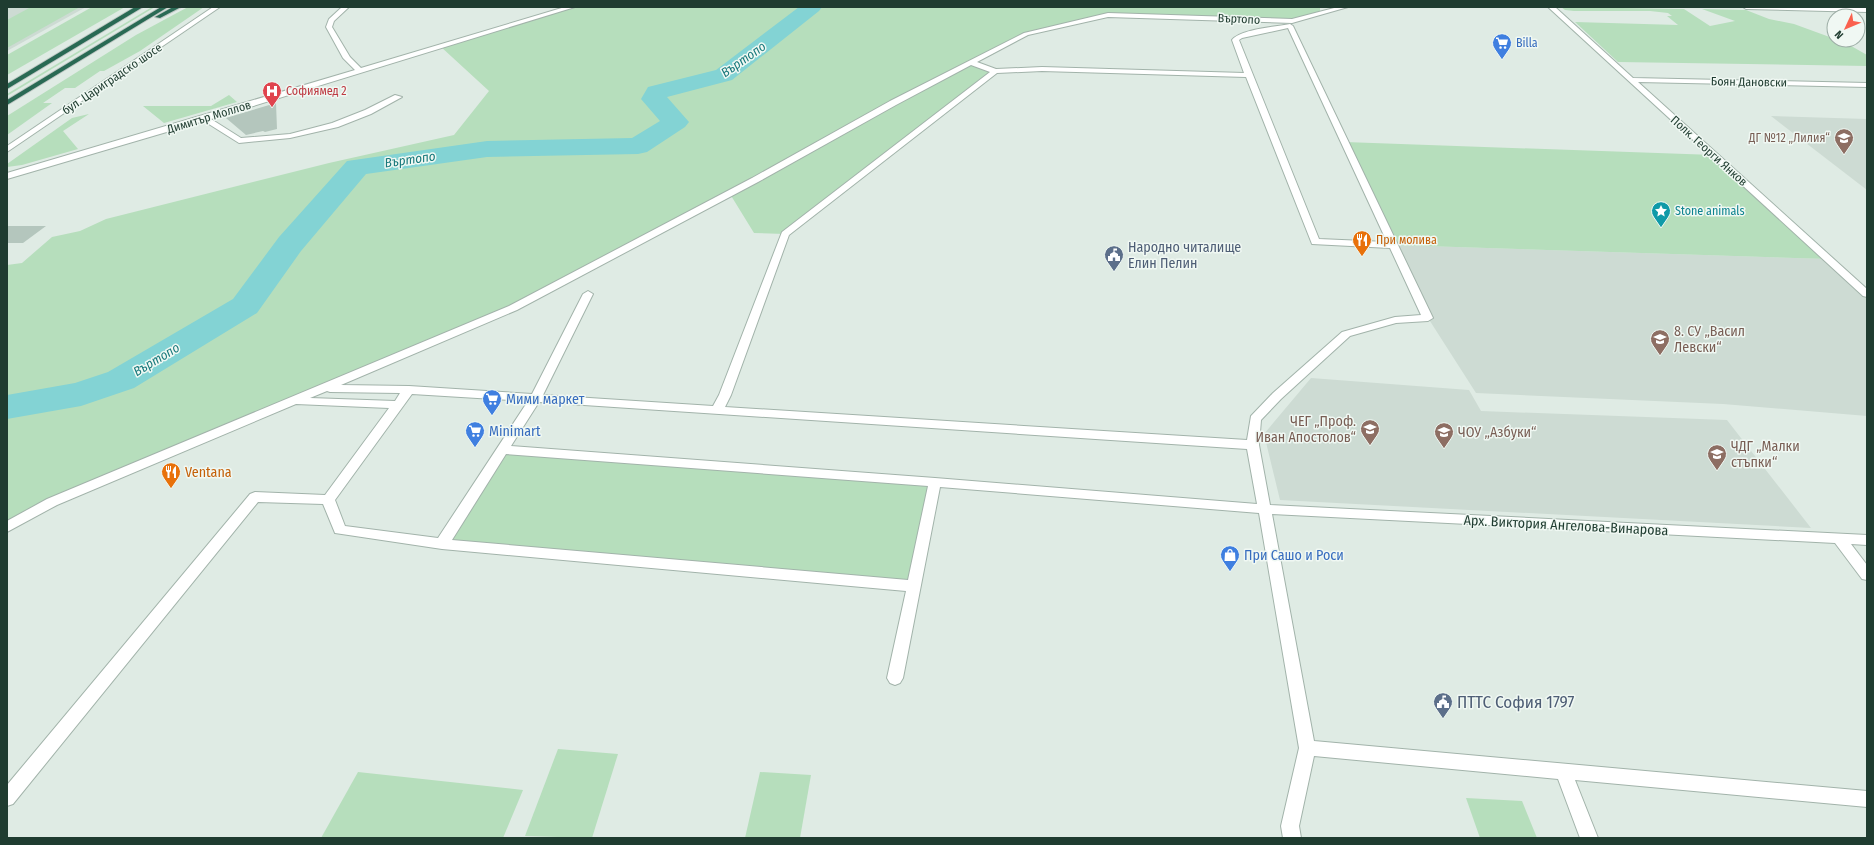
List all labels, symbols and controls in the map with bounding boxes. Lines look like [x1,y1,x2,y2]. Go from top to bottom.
north arrow [1826,8,1866,48]
street label: Въртопо [1217,11,1261,27]
text: N [1832,28,1846,41]
supermarket icon: Billa [1491,32,1513,60]
place label: Billa [1516,36,1538,50]
water label: Въртопо [718,38,769,80]
street label: бул. Цариградско шосе [59,40,165,118]
street label: Боян Дановски [1711,74,1787,90]
hospital icon: Софиямед 2 [261,80,283,108]
place label: Софиямед 2 [286,84,347,98]
street label: Димитър Моллов [164,98,253,137]
street label: Полк. Георги Янков [1668,113,1750,189]
school or university icon: ДГ №12 „Лилия“ [1833,127,1855,155]
place label: ДГ №12 „Лилия“ [1748,131,1830,145]
water label: Въртопо [384,148,437,170]
place icon: Stone animals [1650,200,1672,228]
place label: Stone animals [1675,204,1745,218]
restaurant icon: При молива [1351,229,1373,257]
place label: При молива [1376,233,1437,247]
place label: Народно читалище Елин Пелин [1128,239,1241,272]
public building icon: Народно читалище Елин Пелин [1103,244,1125,272]
place label: 8. СУ „Васил Левски“ [1674,323,1745,356]
school or university icon: 8. СУ „Васил Левски“ [1649,328,1671,356]
water label: Въртопо [130,340,182,379]
supermarket icon: Мими маркет [481,388,503,416]
place label: Мими маркет [506,391,585,408]
place label: ЧЕГ „Проф. Иван Апостолов“ [1255,413,1356,446]
school or university icon: ЧЕГ „Проф. Иван Апостолов“ [1359,418,1381,446]
supermarket icon: Minimart [464,420,486,448]
school or university icon: ЧОУ „Азбуки“ [1433,421,1455,449]
place label: Minimart [489,423,541,440]
place label: ЧОУ „Азбуки“ [1458,424,1536,441]
place label: ЧДГ „Малки стъпки“ [1731,438,1800,471]
school or university icon: ЧДГ „Малки стъпки“ [1706,443,1728,471]
restaurant icon: Ventana [160,461,182,489]
place label: Ventana [185,464,232,481]
street label: Арх. Виктория Ангелова-Винарова [1463,512,1669,539]
shop icon: При Сашо и Роси [1219,544,1241,572]
place label: При Сашо и Роси [1244,547,1344,564]
public building icon: ПТТС София 1797 [1432,691,1454,719]
place label: ПТТС София 1797 [1457,692,1575,713]

